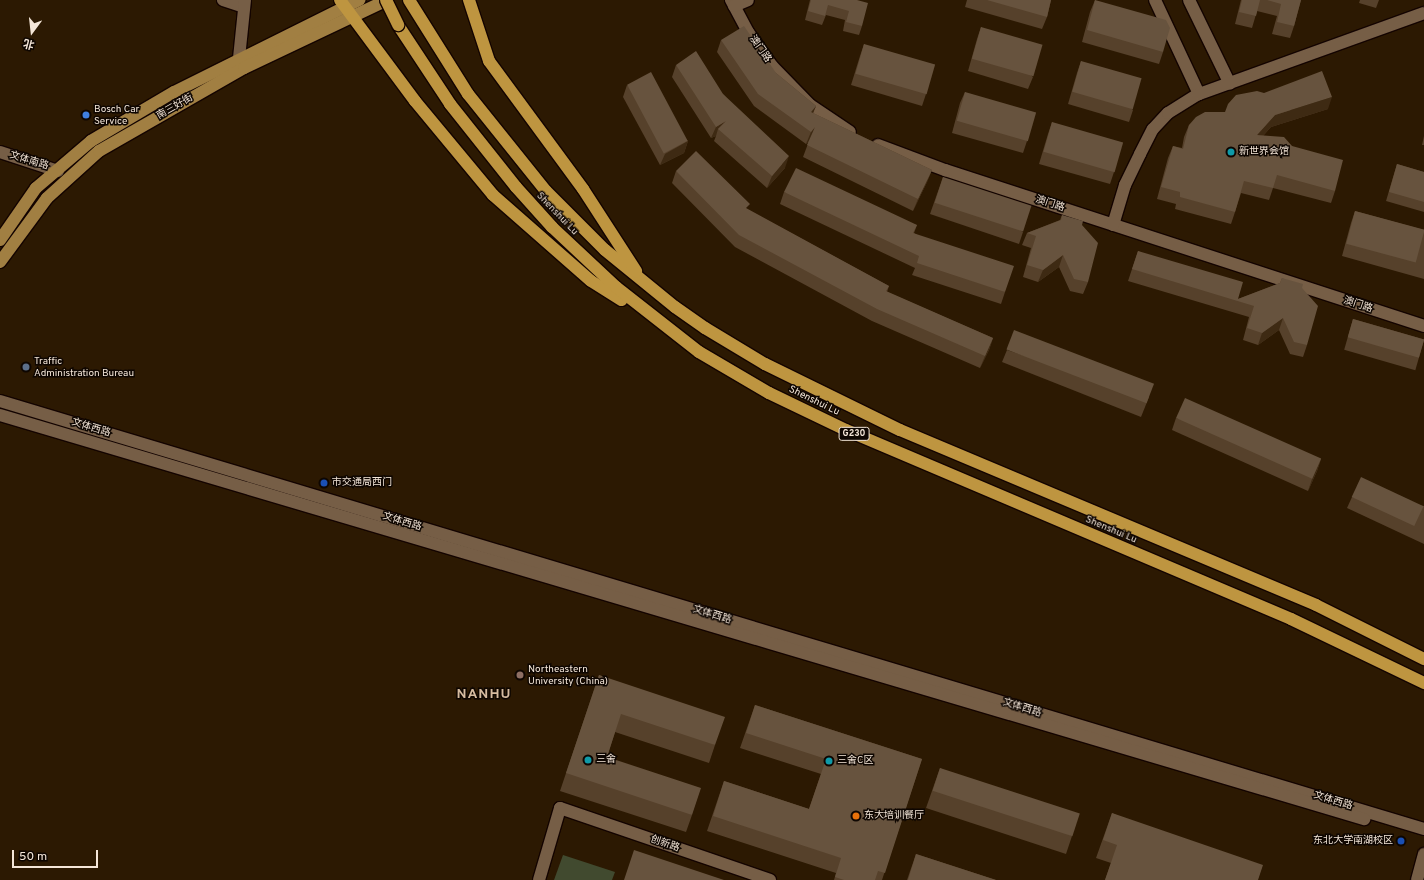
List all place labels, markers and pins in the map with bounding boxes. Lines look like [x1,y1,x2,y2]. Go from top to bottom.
place label: Bosch Car Service [94,103,139,126]
marker: Bosch Car Service [81,110,91,120]
place label: 新世界会馆 [1239,146,1289,158]
marker: 新世界会馆 [1226,147,1236,157]
place label: Traffic Administration Bureau [34,355,134,378]
marker: Traffic Administration Bureau [21,362,31,372]
place label: 市交通局西门 [332,477,392,489]
marker: 市交通局西门 [319,478,329,488]
place label: Northeastern University (China) [528,663,608,686]
marker: Northeastern University (China) [515,670,525,680]
place label: 三舍 [596,754,616,766]
marker: 三舍 [583,755,593,765]
place label: 三舍C区 [837,755,873,767]
marker: 三舍C区 [824,756,834,766]
place label: 东大培训餐厅 [864,810,924,822]
marker: 东大培训餐厅 [851,811,861,821]
place label: 东北大学南湖校区 [1313,835,1393,847]
marker: 东北大学南湖校区 [1396,836,1406,846]

